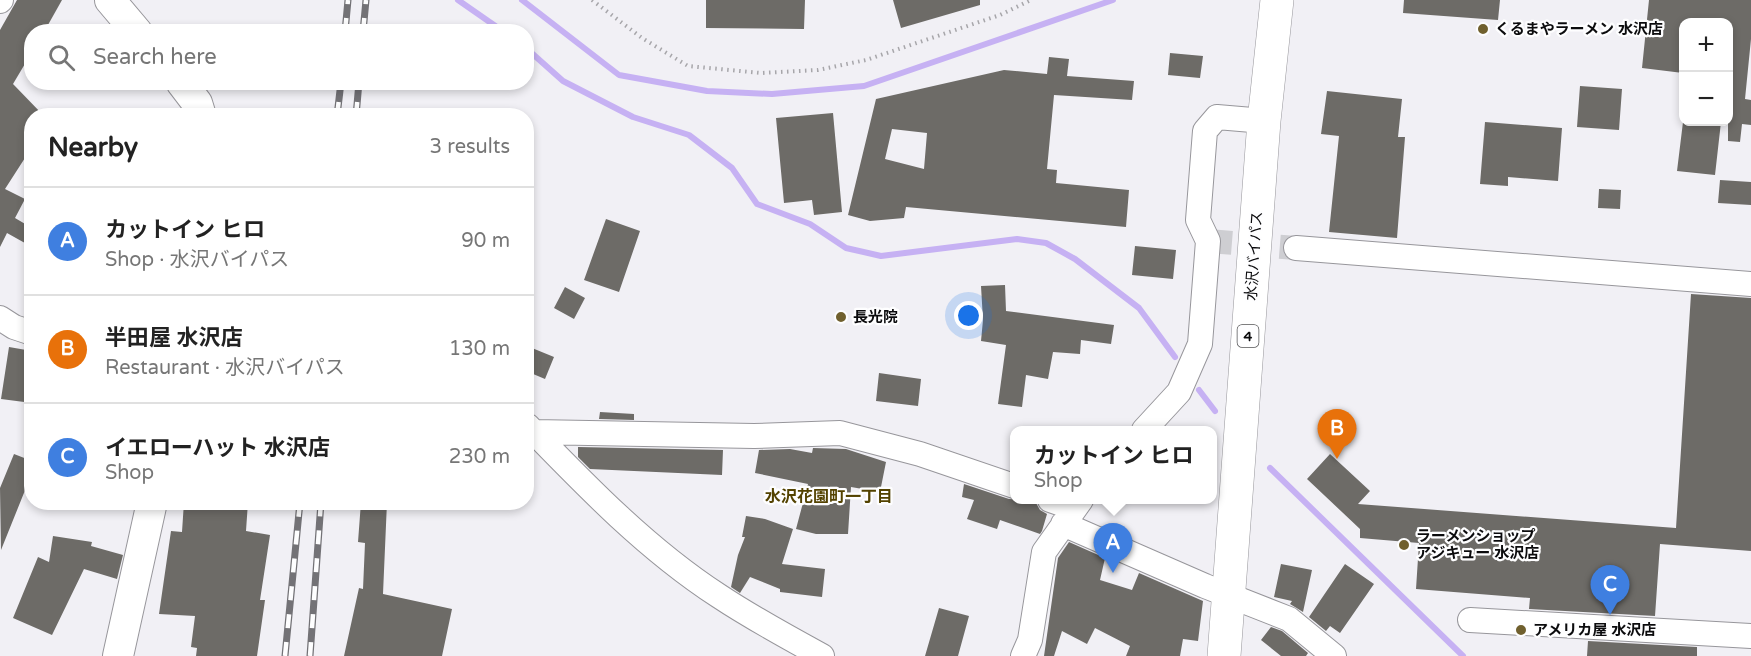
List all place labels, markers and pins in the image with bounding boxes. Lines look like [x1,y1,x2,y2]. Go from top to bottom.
place label: くるまやラーメン 水沢店 [1495,20,1663,38]
marker: くるまやラーメン 水沢店 [1476,22,1490,36]
place label: 長光院 [853,308,898,326]
marker: 長光院 [834,310,848,324]
pin: B [1318,410,1356,459]
pin: A [1094,524,1132,573]
place label: ラーメンショップ アジキュー 水沢店 [1416,527,1539,562]
marker: ラーメンショップ アジキュー 水沢店 [1397,538,1411,552]
pin: C [1590,566,1630,615]
place label: アメリカ屋 水沢店 [1533,621,1656,639]
marker: アメリカ屋 水沢店 [1514,623,1528,637]

